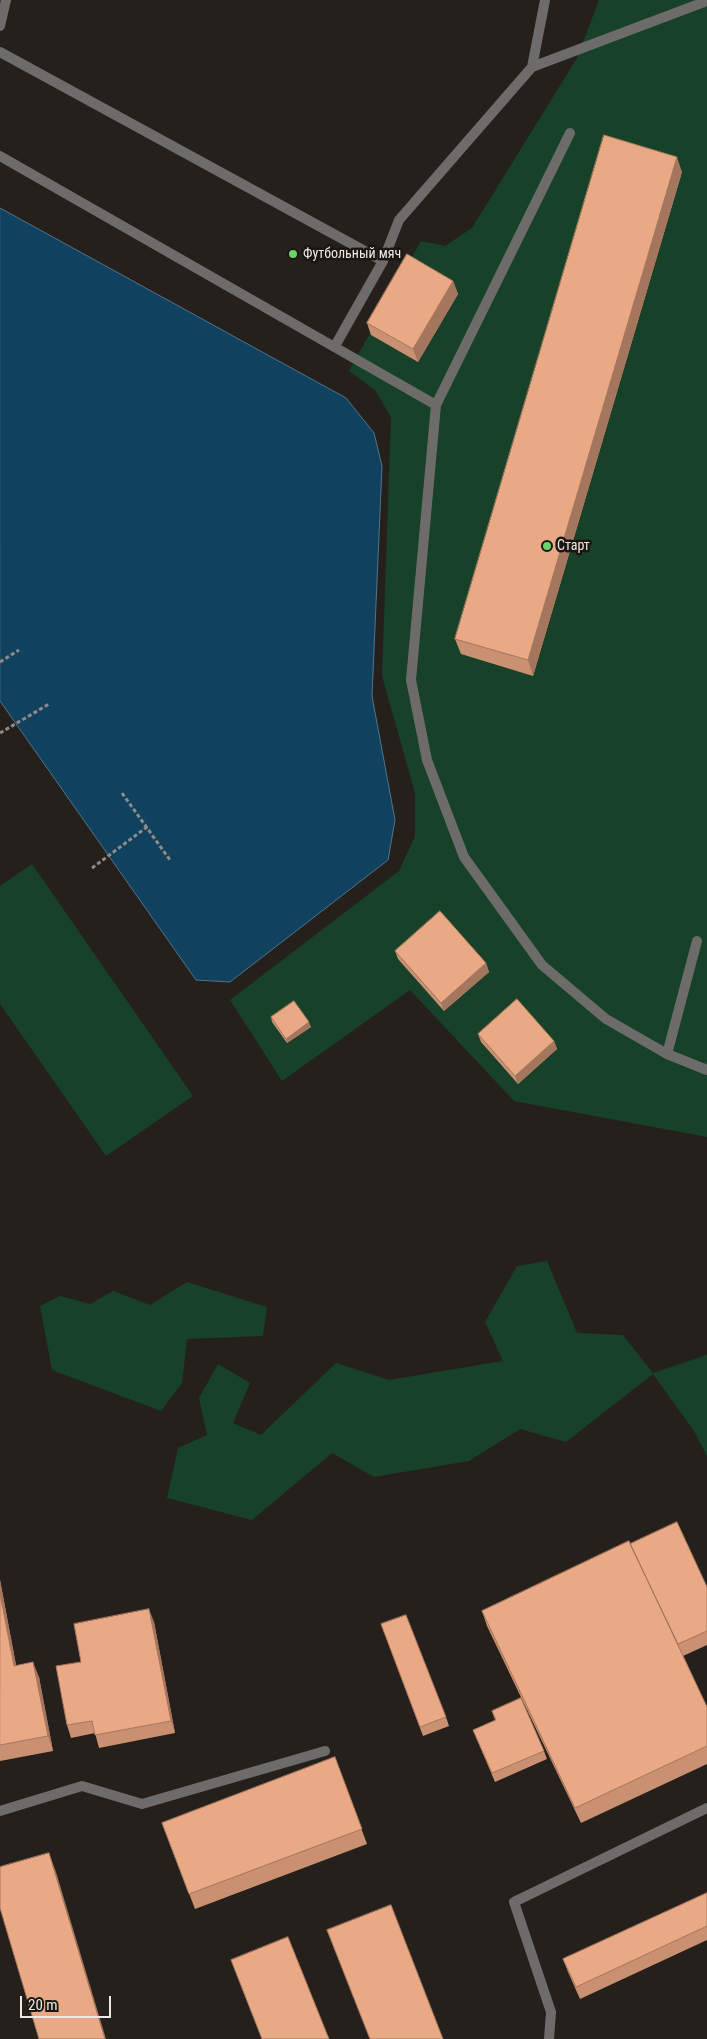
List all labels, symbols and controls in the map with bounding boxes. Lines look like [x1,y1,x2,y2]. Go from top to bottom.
place label: Футбольный мяч [303,246,401,262]
marker: Футбольный мяч [287,248,299,260]
place label: Старт [557,538,590,554]
marker: Старт [541,540,553,552]
scale bar [22,1986,114,2018]
text: 20 m [28,1996,58,2014]

